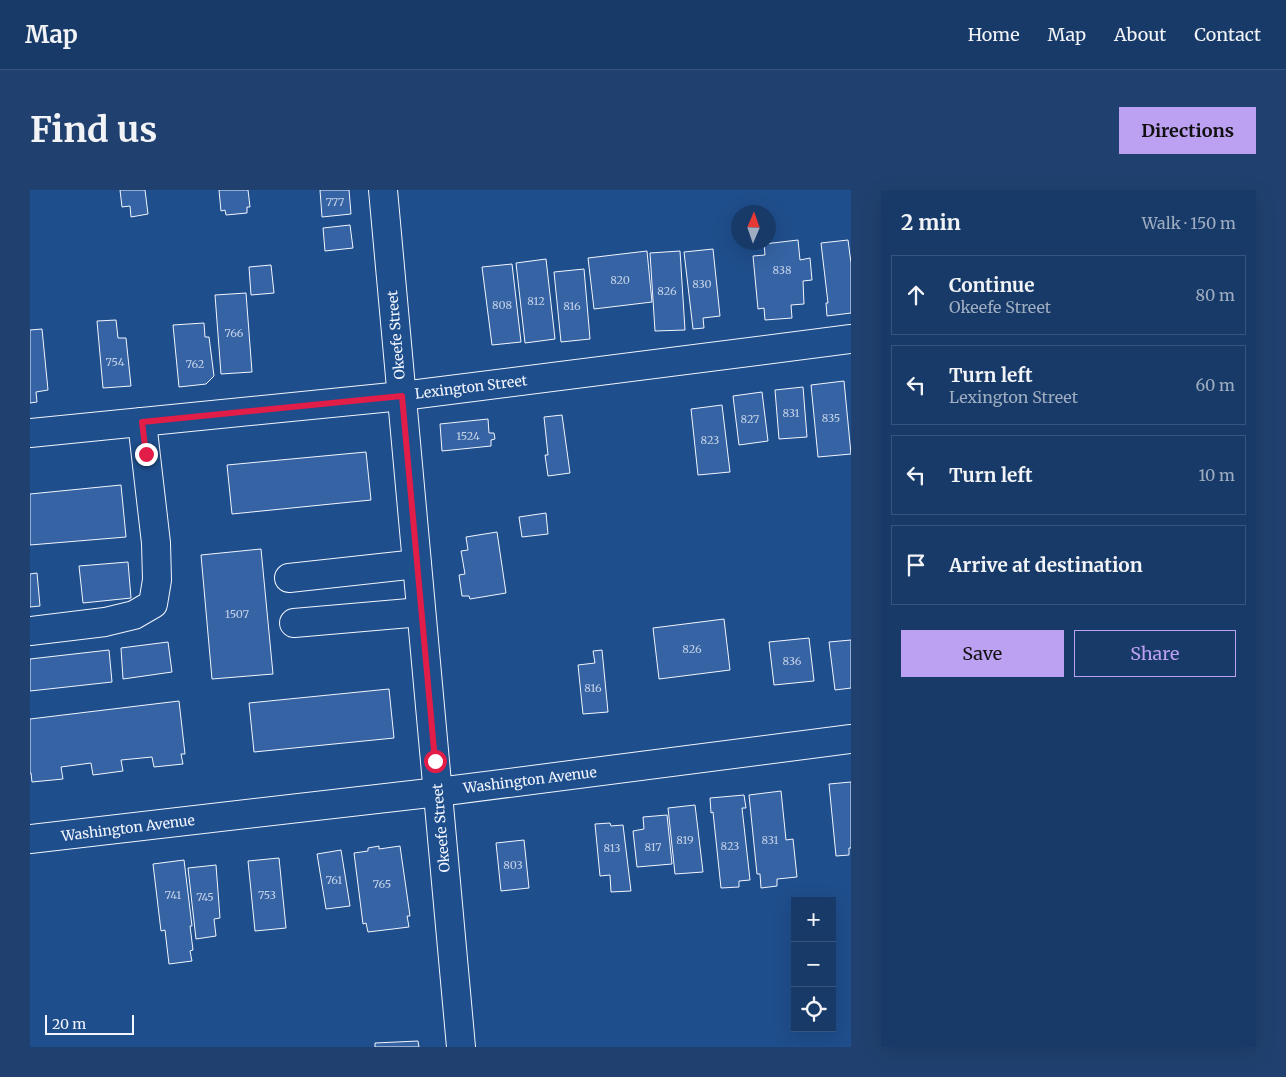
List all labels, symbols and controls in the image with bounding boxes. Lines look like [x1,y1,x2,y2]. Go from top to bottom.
text: Map [25,19,78,50]
text: Home [968,23,1020,46]
text: Map [1048,23,1086,46]
text: About [1114,23,1166,46]
text: Contact [1194,23,1261,46]
button: Directions [1119,107,1256,154]
text: Find us [30,108,157,152]
house number: 777 [326,195,344,209]
north arrow [731,205,776,250]
text: 2 min [901,209,961,236]
text: Walk · 150 m [1142,213,1236,233]
house number: 838 [773,263,792,277]
house number: 820 [610,273,630,287]
text: Continue [949,273,1035,297]
house number: 830 [692,277,712,291]
icon: ahead [902,281,930,309]
house number: 826 [657,284,677,298]
text: 80 m [1196,285,1235,305]
street label: Okeefe Street [383,289,409,380]
house number: 812 [527,294,545,308]
text: Okeefe Street [949,297,1051,317]
house number: 808 [492,298,513,312]
house number: 816 [563,299,581,313]
house number: 766 [225,326,244,340]
house number: 754 [106,355,125,369]
house number: 762 [186,357,204,371]
text: Turn left [949,363,1033,387]
street label: Lexington Street [414,371,529,403]
icon: left [902,371,930,399]
text: 60 m [1195,375,1235,395]
text: Lexington Street [949,387,1078,407]
house number: 831 [783,406,800,420]
house number: 835 [822,411,840,425]
house number: 827 [741,412,759,426]
house number: 1524 [456,429,480,443]
house number: 823 [701,433,719,447]
route end [135,443,158,466]
icon: left [902,461,930,489]
text: Turn left [949,463,1033,487]
text: 10 m [1198,465,1235,485]
icon: arrive [902,551,930,579]
text: Arrive at destination [949,553,1143,577]
house number: 1507 [225,607,249,621]
button: Save [901,630,1064,677]
button: Share [1074,630,1236,677]
house number: 826 [682,642,702,656]
house number: 836 [783,654,802,668]
house number: 816 [584,681,602,695]
route start [424,750,447,773]
street label: Washington Avenue [461,763,598,797]
street label: Okeefe Street [428,782,454,873]
street label: Washington Avenue [59,811,196,845]
house number: 819 [676,833,694,847]
house number: 831 [762,833,779,847]
house number: 823 [721,839,739,853]
house number: 817 [645,840,661,854]
house number: 813 [603,841,621,855]
house number: 803 [503,858,523,872]
house number: 761 [326,873,342,887]
house number: 765 [373,877,391,891]
house number: 741 [165,888,181,902]
house number: 753 [258,888,276,902]
house number: 745 [196,890,214,904]
map controls [791,897,836,1032]
button: + [791,897,836,942]
button: − [791,942,836,987]
button: locate [791,987,836,1032]
scale bar [45,1012,134,1035]
text: 20 m [52,1015,86,1033]

